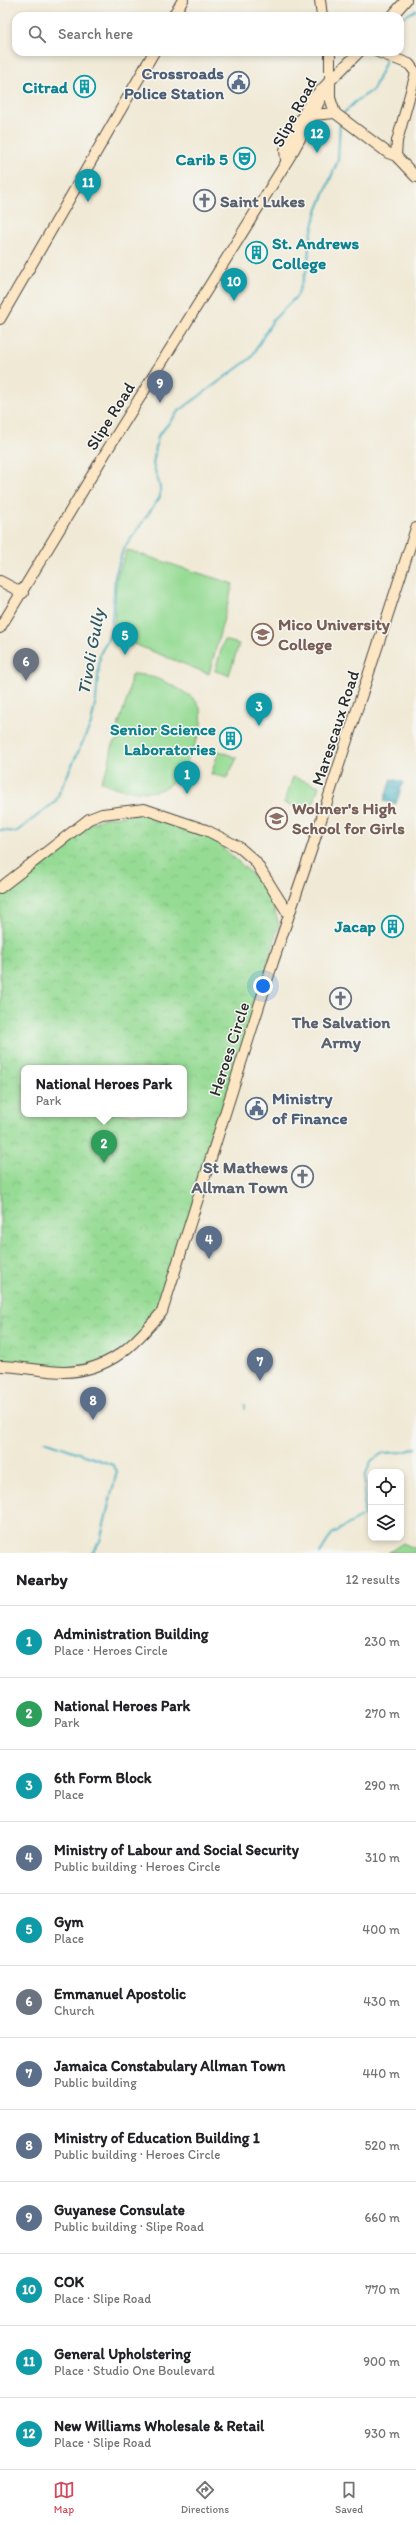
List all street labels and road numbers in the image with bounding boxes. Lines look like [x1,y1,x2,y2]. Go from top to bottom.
street label: Slipe Road [267,73,321,150]
street label: Slipe Road [81,378,139,454]
street label: Marescaux Road [307,668,363,788]
street label: Heroes Circle [204,999,254,1099]

